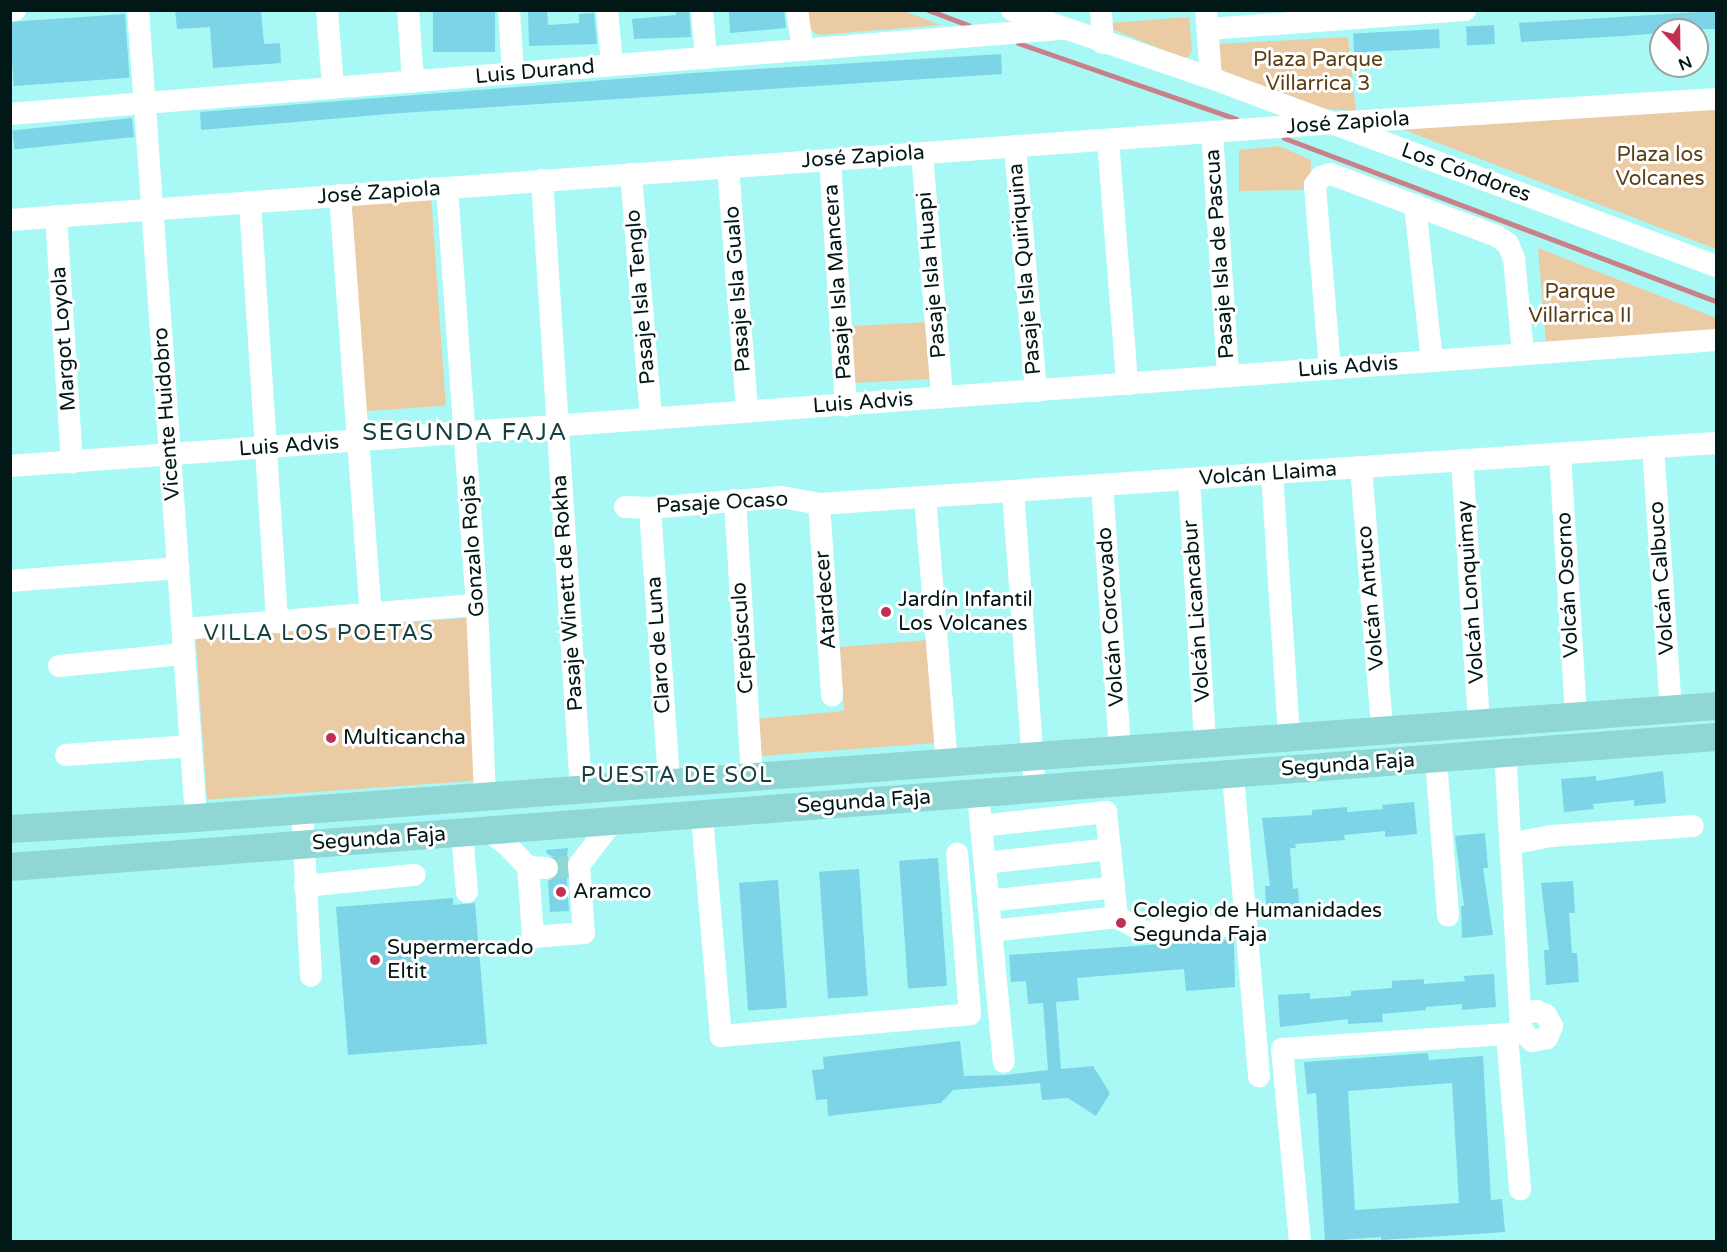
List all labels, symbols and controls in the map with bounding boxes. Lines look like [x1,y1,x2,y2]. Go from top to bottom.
north arrow [1649,18,1709,78]
park label: Plaza Parque Villarrica 3 [1253,47,1383,97]
text: N [1675,51,1695,75]
street label: Luis Durand [474,54,596,90]
street label: José Zapiola [1286,106,1410,140]
street label: Los Cóndores [1398,138,1534,208]
street label: José Zapiola [801,140,925,174]
park label: Plaza los Volcanes [1615,142,1705,192]
street label: Pasaje Isla de Pascua [1200,148,1240,360]
street label: Pasaje Isla Quiriquina [1003,162,1047,376]
street label: José Zapiola [317,176,441,210]
street label: Pasaje Isla Mancera [819,183,857,381]
street label: Pasaje Isla Huapi [912,191,952,359]
street label: Pasaje Isla Gualo [720,205,756,373]
street label: Pasaje Isla Tenglo [621,208,661,386]
street label: Margot Loyola [46,266,82,412]
park label: Parque Villarrica II [1528,279,1632,329]
street label: Vicente Huidobro [148,326,186,502]
street label: Luis Advis [1297,351,1399,383]
street label: Luis Advis [812,387,914,419]
district label: SEGUNDA FAJA [362,419,568,447]
street label: Luis Advis [238,430,340,462]
street label: Volcán Llaima [1198,457,1338,491]
street label: Gonzalo Rojas [455,474,491,618]
street label: Pasaje Winett de Rokha [547,474,589,712]
street label: Pasaje Ocaso [655,487,789,519]
street label: Volcán Lonquimay [1452,499,1490,685]
street label: Volcán Calbuco [1644,500,1680,656]
street label: Volcán Osorno [1552,511,1584,659]
street label: Volcán Licancabur [1178,519,1216,703]
street label: Volcán Antuco [1352,524,1390,672]
street label: Volcán Corcovado [1092,526,1130,708]
street label: Atardecer [810,550,842,650]
street label: Claro de Luna [642,575,676,715]
street label: Crepúsculo [727,581,759,695]
place label: Jardín Infantil Los Volcanes [898,587,1033,637]
marker: Jardín Infantil Los Volcanes [879,605,893,619]
district label: VILLA LOS POETAS [203,621,435,647]
place label: Multicancha [343,725,466,751]
marker: Multicancha [324,731,338,745]
street label: Segunda Faja [1280,748,1416,782]
district label: PUESTA DE SOL [581,763,773,789]
street label: Segunda Faja [796,785,932,819]
street label: Segunda Faja [311,822,447,856]
place label: Aramco [573,879,652,905]
marker: Aramco [554,885,568,899]
place label: Colegio de Humanidades Segunda Faja [1133,898,1382,948]
marker: Colegio de Humanidades Segunda Faja [1114,916,1128,930]
place label: Supermercado Eltit [387,935,534,985]
marker: Supermercado Eltit [368,953,382,967]

